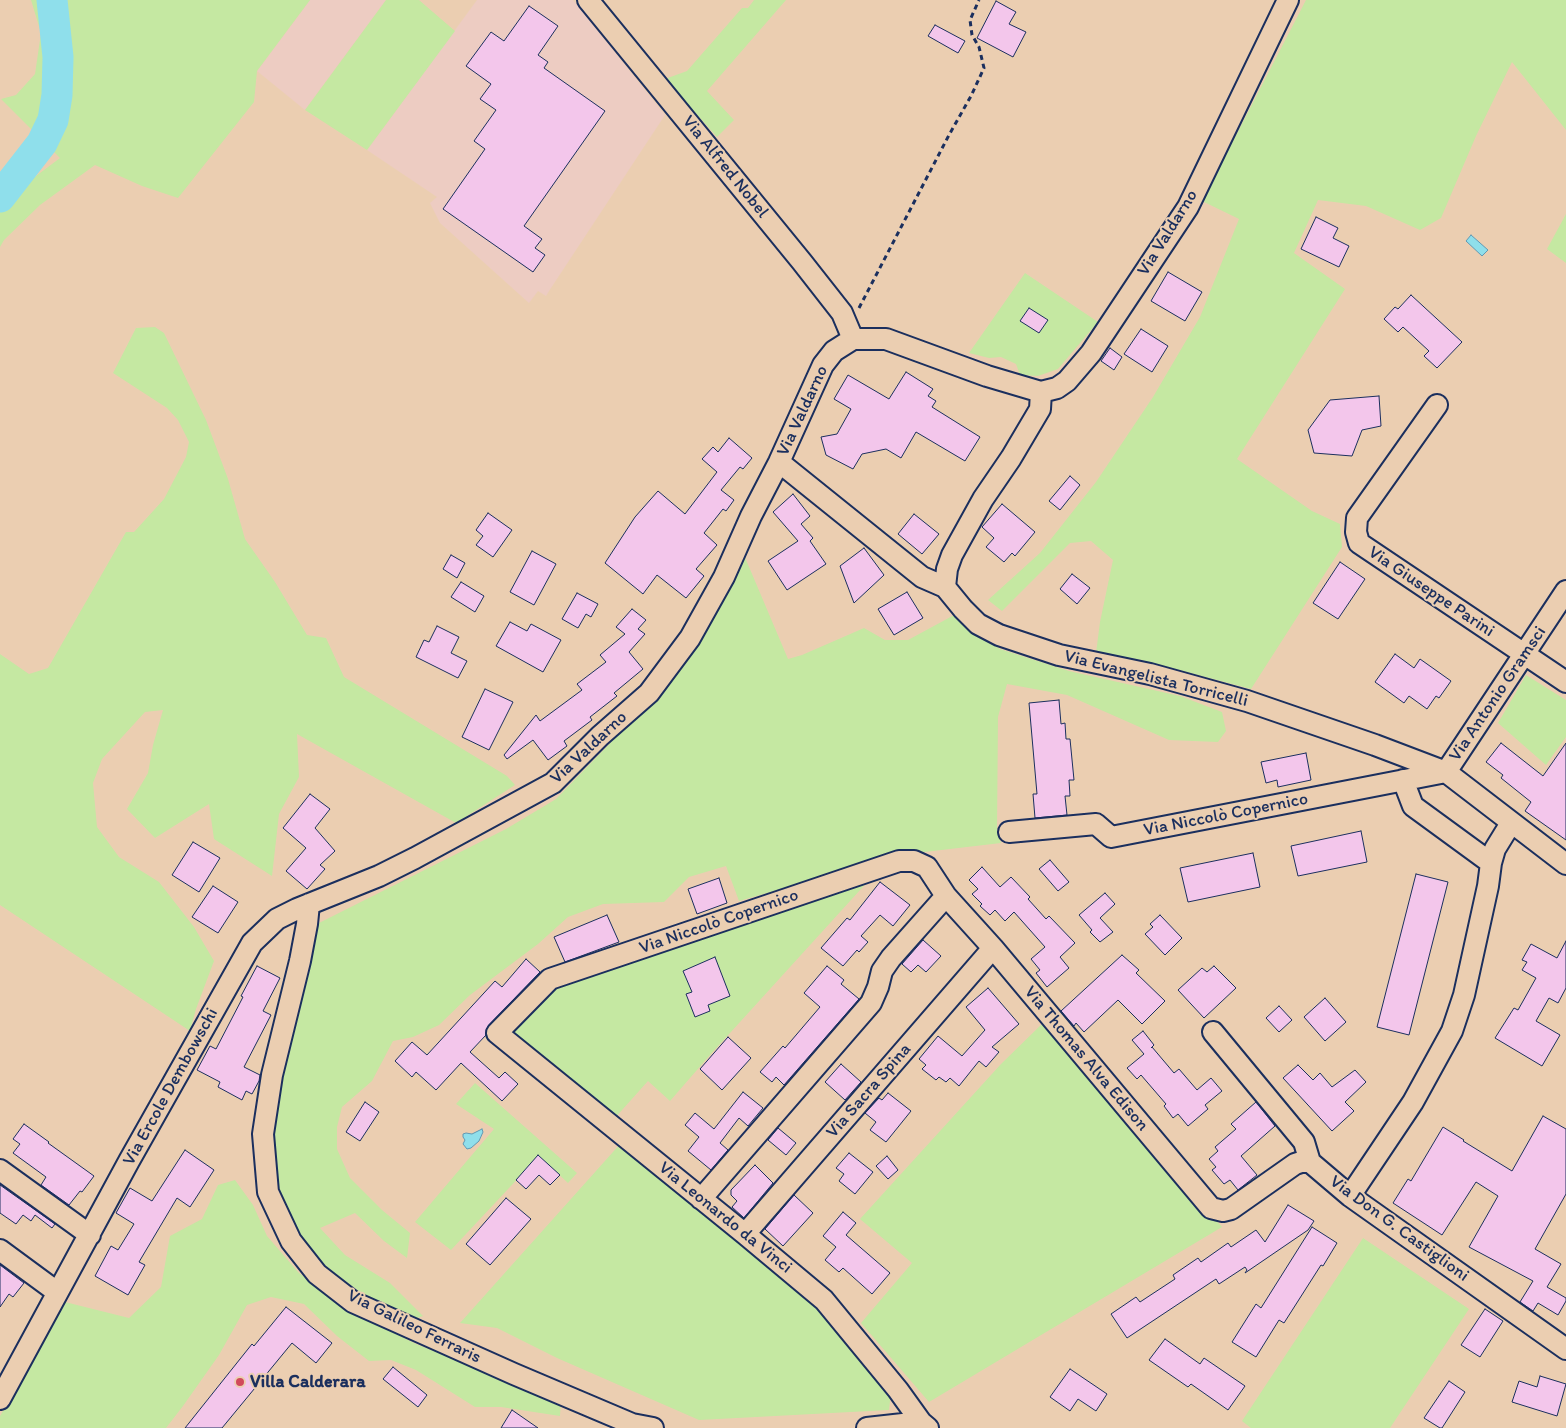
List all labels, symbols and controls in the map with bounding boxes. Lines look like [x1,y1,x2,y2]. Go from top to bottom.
street label: Via Alfred Nobel [677,111,773,223]
street label: Via Valdarno [1133,186,1203,280]
street label: Via Valdarno [773,362,833,460]
street label: Via Giuseppe Parini [1364,542,1498,642]
street label: Via Antonio Gramsci [1445,622,1551,766]
street label: Via Evangelista Torricelli [1062,646,1250,712]
street label: Via Valdarno [546,707,632,789]
street label: Via Niccolò Copernico [1142,788,1310,842]
street label: Via Niccolò Copernico [636,885,802,959]
street label: Via Thomas Alva Edison [1019,982,1153,1136]
street label: Via Ercole Dembowschi [119,1004,223,1170]
street label: Via Sacra Spina [822,1039,916,1143]
street label: Via Leonardo da Vinci [654,1157,796,1279]
street label: Via Don G. Castiglioni [1325,1171,1473,1287]
street label: Via Galileo Ferraris [343,1285,485,1369]
place label: Villa Calderara [250,1371,366,1393]
marker: Villa Calderara [234,1376,246,1388]

